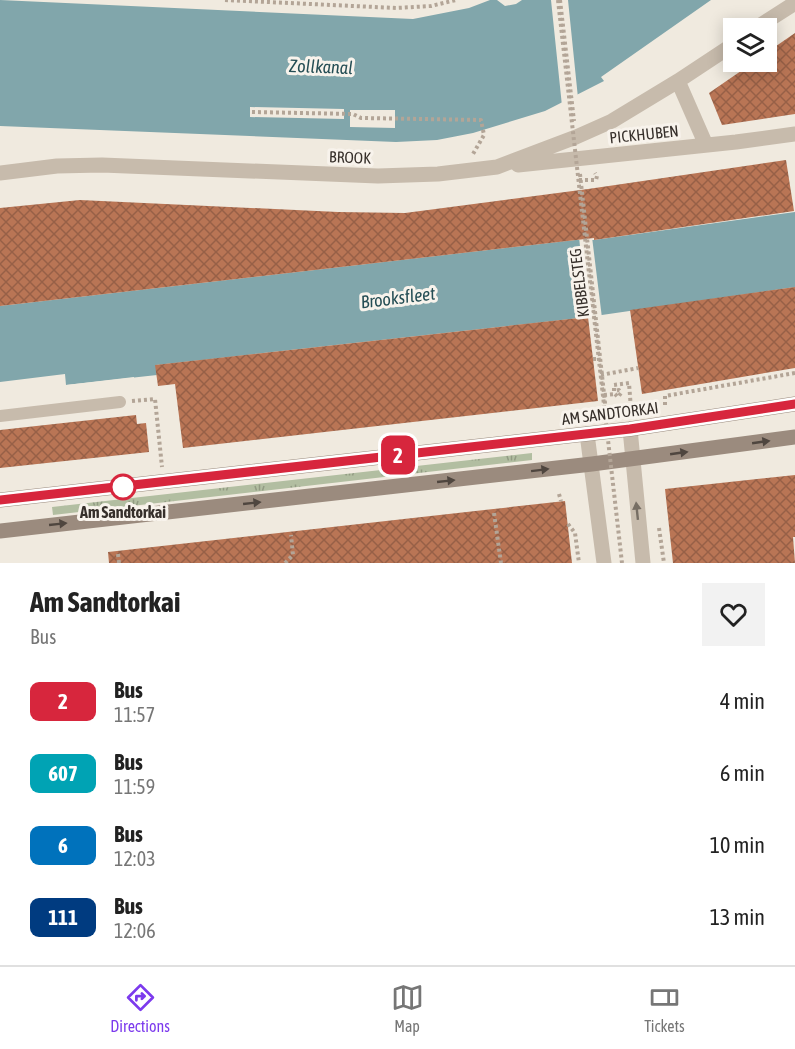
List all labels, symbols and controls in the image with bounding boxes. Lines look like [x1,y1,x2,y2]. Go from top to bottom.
map controls [723,18,777,72]
button: layers [723,18,777,72]
water label: Zollkanal [289,55,353,78]
street label: PICKHUBEN [608,121,680,147]
street label: BROOK [329,147,371,167]
street label: KIBBELSTEG [566,248,592,318]
water label: Brooksfleet [359,282,437,313]
street label: AM SANDTORKAI [561,398,659,428]
line badge: 2 [378,436,418,474]
one-way arrow [751,437,770,447]
text: 2 [393,443,403,467]
one-way arrow [670,449,689,458]
one-way arrow [530,466,549,475]
marker: Am Sandtorkai [110,474,136,500]
one-way arrow [436,476,455,486]
one-way arrow [242,498,261,508]
one-way arrow [632,502,642,521]
place label: Am Sandtorkai [79,503,166,521]
one-way arrow [49,519,68,529]
button: heart [702,583,765,646]
text: Am Sandtorkai [30,586,180,618]
text: Bus [30,625,56,648]
text: Bus [114,677,143,703]
text: 4 min [720,688,765,714]
text: 2 [58,689,68,713]
text: 11:57 [114,703,155,726]
text: Bus [114,749,143,775]
text: 6 min [720,760,765,786]
text: 607 [48,761,78,785]
text: 11:59 [114,775,155,798]
text: Bus [114,821,143,847]
text: 10 min [710,832,765,858]
text: 6 [58,833,68,857]
text: 12:03 [114,847,156,870]
text: Bus [114,893,143,919]
text: 13 min [710,904,765,930]
text: 111 [48,905,78,929]
text: 12:06 [114,919,156,942]
tab: Directions [110,981,170,1035]
tab: Map [391,981,424,1035]
tab: Tickets [644,981,685,1035]

